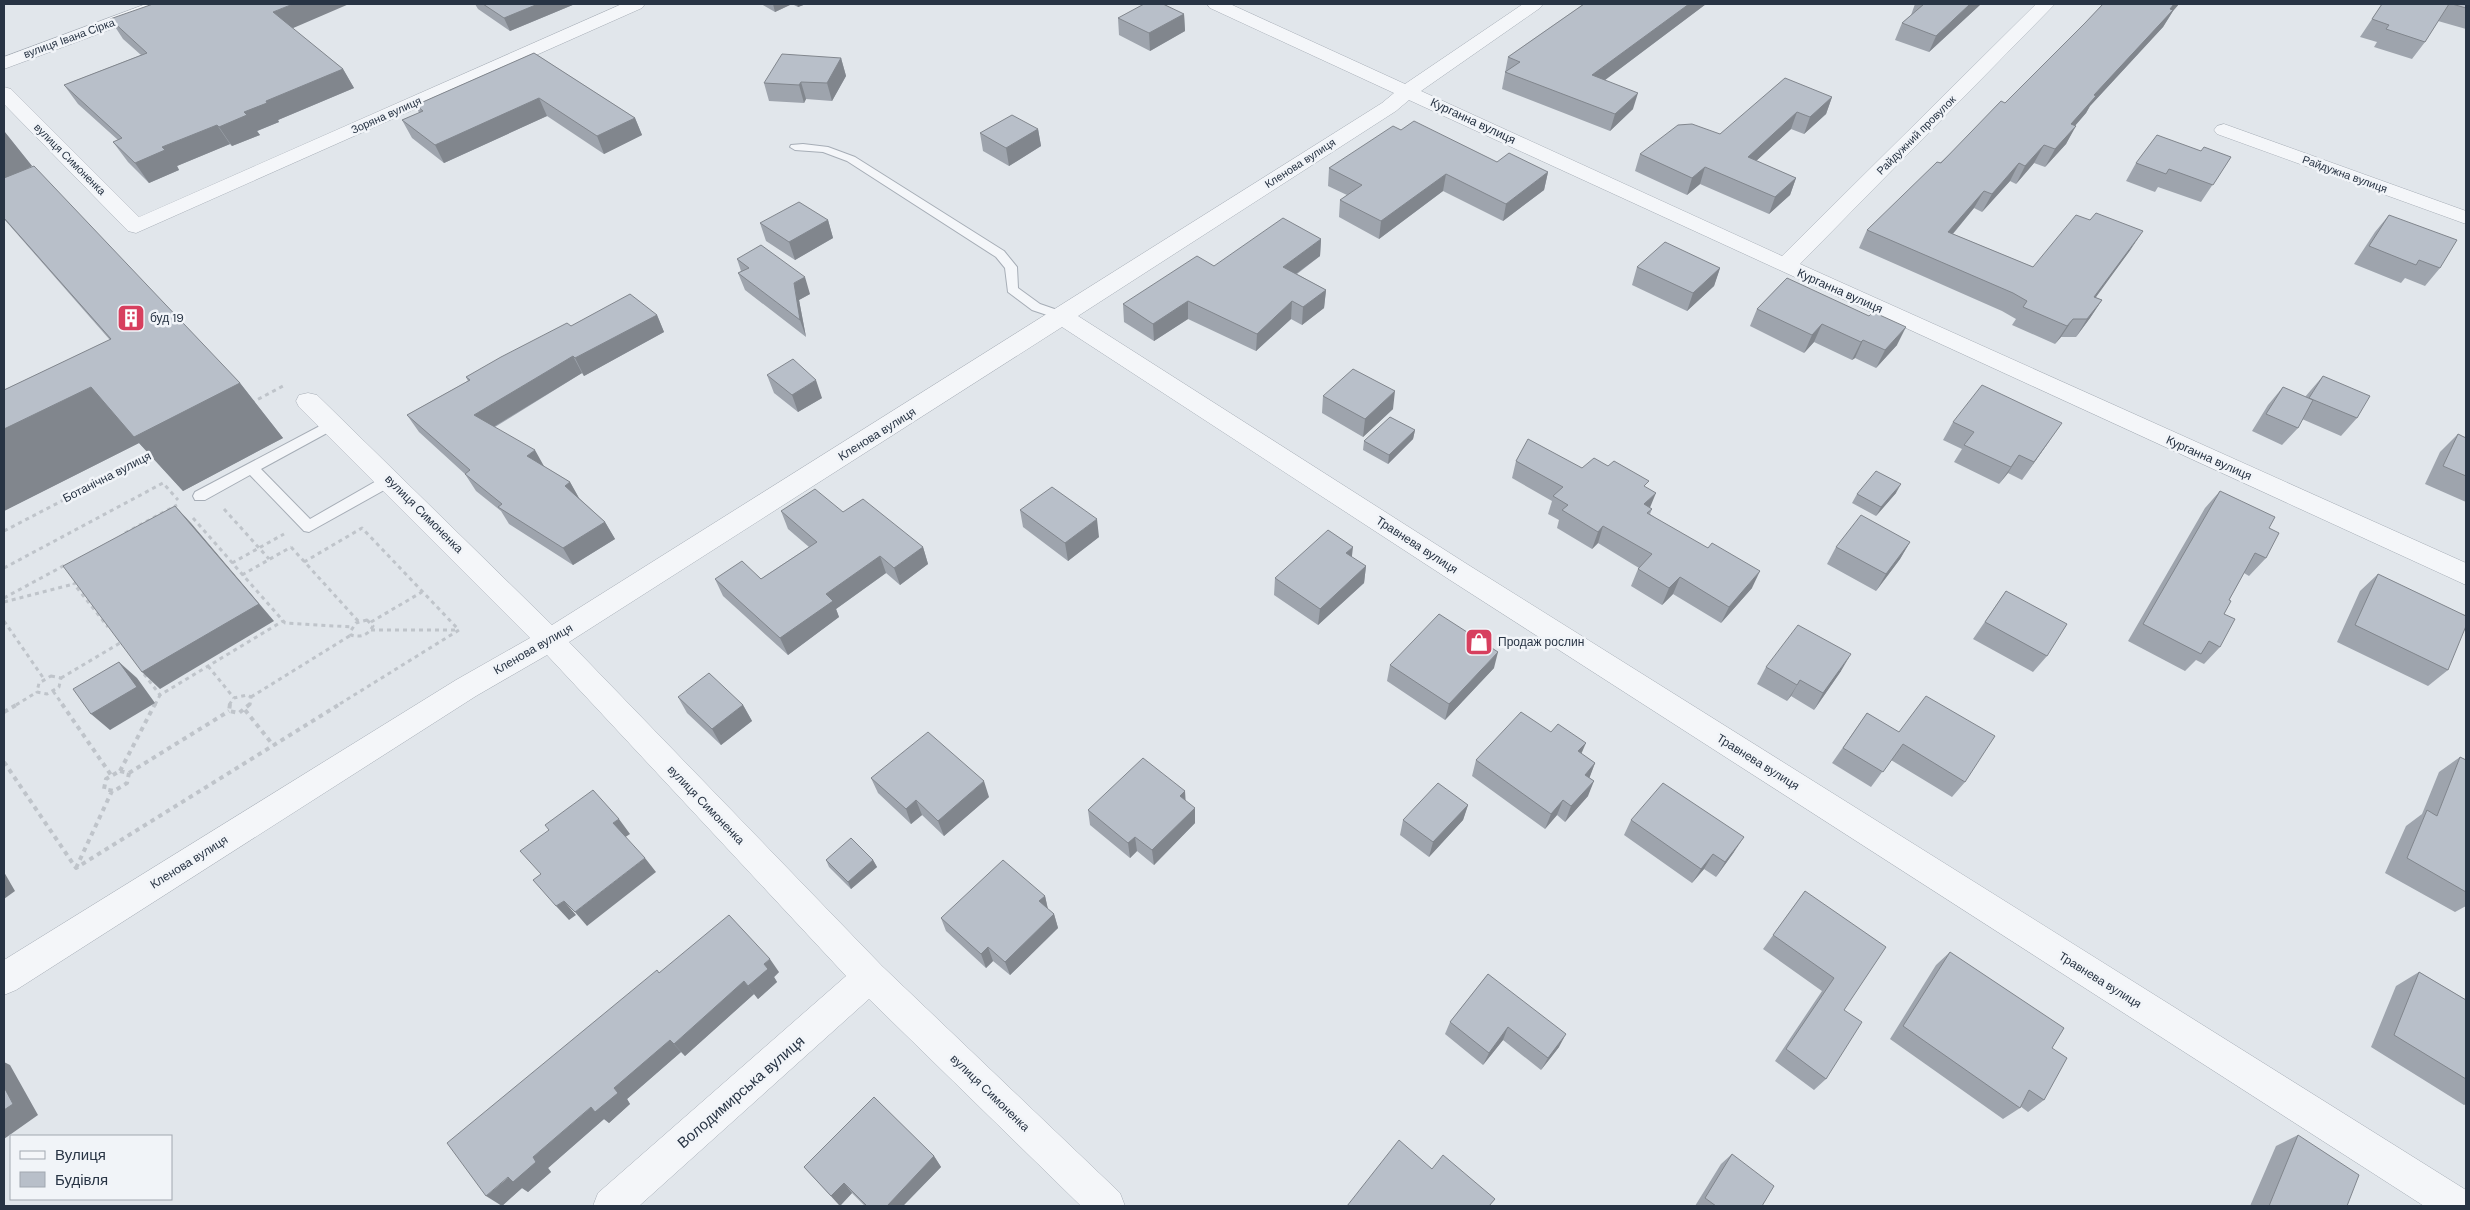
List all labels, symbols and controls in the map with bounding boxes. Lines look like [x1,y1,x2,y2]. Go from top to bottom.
street label: вулиця Івана Сірка [21,15,117,61]
street label: Райдужний провулок [1873,92,1959,178]
street label: Зоряна вулиця [349,93,423,137]
street label: Курганна вулиця [1428,94,1518,148]
street label: вулиця Симоненка [31,120,109,198]
street label: Кленова вулиця [1262,135,1338,191]
street label: Райдужна вулиця [2301,152,2389,196]
street label: Курганна вулиця [1795,265,1885,317]
building icon: буд 19 [116,303,146,333]
place label: буд 19 [150,310,184,326]
street label: Кленова вулиця [835,404,919,464]
street label: Курганна вулиця [2164,432,2254,484]
street label: Ботанічна вулиця [60,448,154,506]
street label: вулиця Симоненка [381,471,467,557]
street label: Травнева вулиця [1373,512,1461,578]
street label: Кленова вулиця [490,620,576,678]
shop icon: Продаж рослин [1464,627,1494,657]
place label: Продаж рослин [1498,634,1584,650]
street label: Травнева вулиця [1714,730,1802,794]
street label: вулиця Симоненка [664,762,748,848]
street label: Кленова вулиця [147,832,231,892]
street label: Травнева вулиця [2056,948,2144,1012]
street label: Володимирська вулиця [673,1031,809,1153]
street label: вулиця Симоненка [947,1051,1033,1135]
legend [10,1135,172,1200]
text: Вулиця [55,1145,106,1165]
text: Будівля [55,1170,108,1190]

